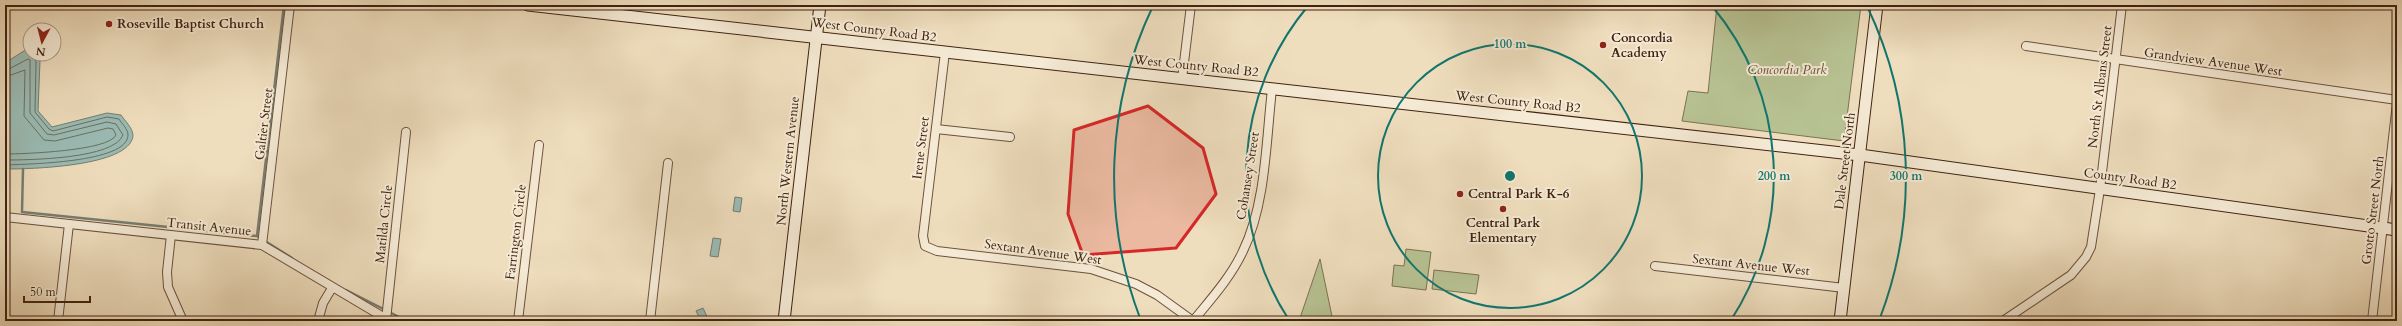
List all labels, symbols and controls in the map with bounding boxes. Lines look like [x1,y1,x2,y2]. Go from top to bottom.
street label: West County Road B2 [810,13,938,47]
place label: Roseville Baptist Church [117,15,264,33]
marker: Roseville Baptist Church [104,19,114,29]
north arrow [22,22,62,62]
street label: North St Albans Street [2084,25,2116,149]
place label: Concordia Academy [1611,29,1673,62]
text: 100 m [1494,36,1527,52]
marker: Concordia Academy [1598,40,1608,50]
text: N [35,43,46,59]
street label: Grandview Avenue West [2143,43,2283,81]
street label: West County Road B2 [1132,50,1260,82]
park label: Concordia Park [1747,61,1827,79]
street label: West County Road B2 [1454,86,1582,118]
street label: Galtier Street [251,87,277,161]
street label: North Western Avenue [772,95,804,227]
street label: Dale Street North [1830,111,1860,211]
street label: Irene Street [908,116,934,180]
street label: Cohansey Street [1232,131,1264,221]
street label: Grotto Street North [2357,154,2389,266]
street label: County Road B2 [2082,164,2178,194]
text: 200 m [1758,168,1791,184]
text: 300 m [1890,168,1923,184]
centre of rings [1503,169,1517,183]
street label: Farrington Circle [501,183,531,281]
street label: Matilda Circle [371,184,397,264]
place label: Central Park K-6 [1468,185,1570,203]
marker: Central Park K-6 [1455,189,1465,199]
marker: Central Park Elementary [1498,204,1508,214]
street label: Transit Avenue [166,214,252,240]
place label: Central Park Elementary [1466,214,1541,247]
street label: Sextant Avenue West [983,235,1103,269]
street label: Sextant Avenue West [1691,250,1811,280]
scale bar [24,278,90,304]
text: 50 m [30,284,57,300]

